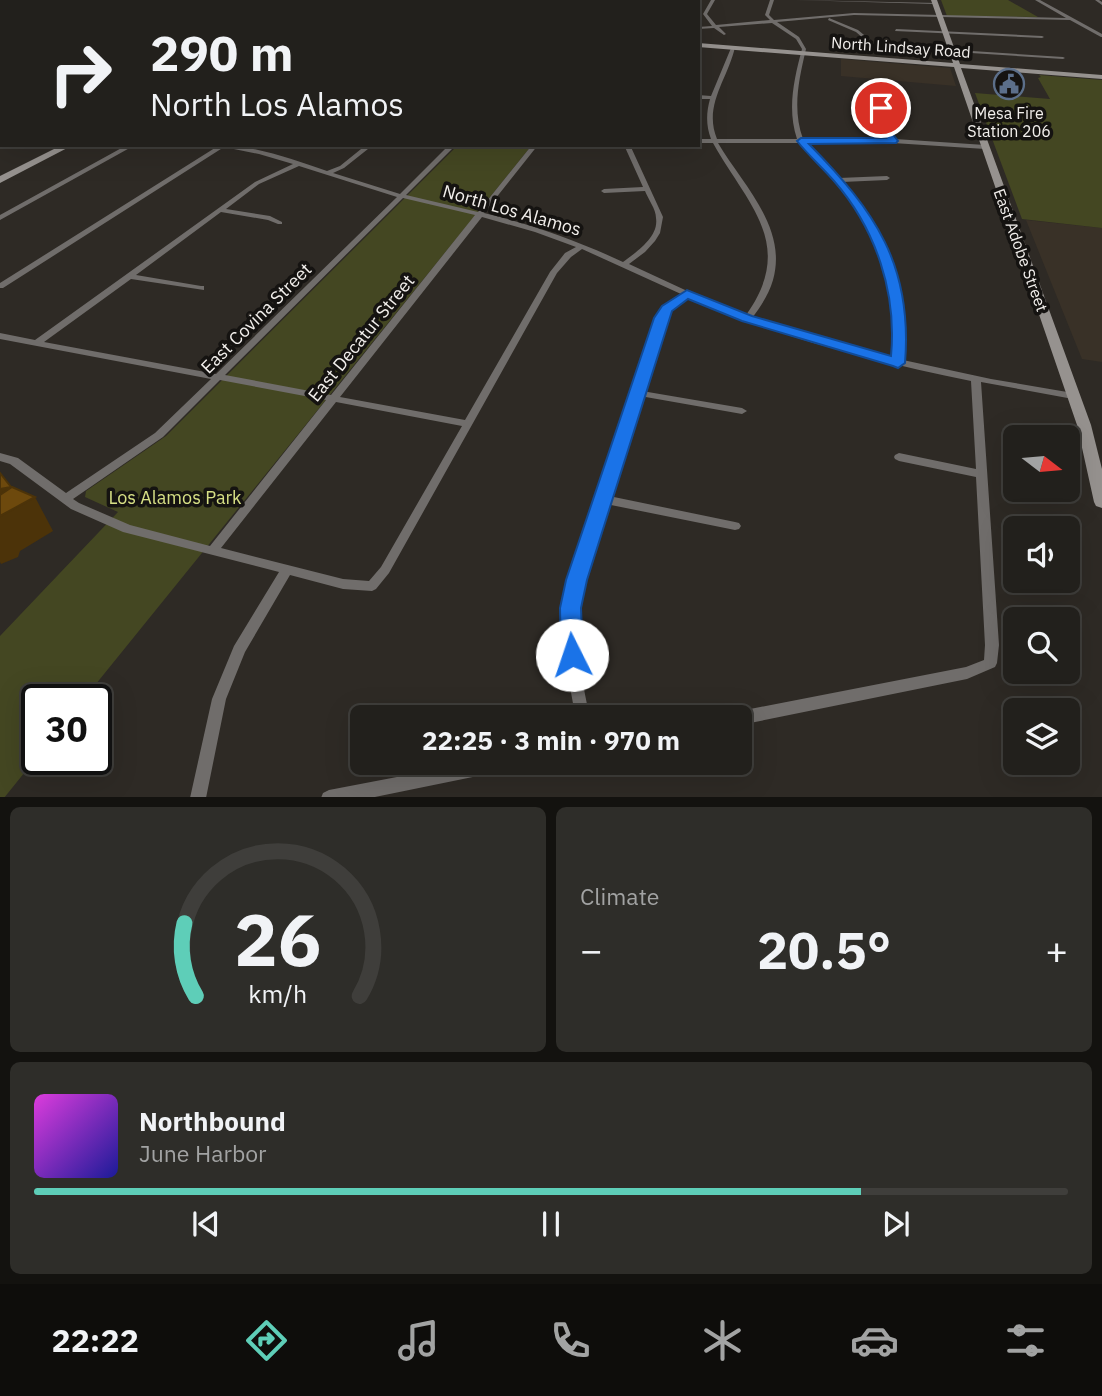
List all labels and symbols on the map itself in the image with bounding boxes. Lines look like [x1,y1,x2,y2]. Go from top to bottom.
street label: North Lindsay Road [831,32,971,62]
public building icon: Mesa Fire Station 206 [992,67,1026,101]
pin [851,78,911,138]
place label: Mesa Fire Station 206 [967,103,1051,141]
street label: North Los Alamos [440,179,584,241]
street label: East Adobe Street [990,186,1052,314]
street label: East Covina Street [196,258,316,378]
street label: East Decatur Street [303,270,419,406]
north arrow [1003,425,1080,502]
park label: Los Alamos Park [108,486,242,509]
position arrow [535,618,609,692]
speed limit sign: 30 [21,684,112,775]

